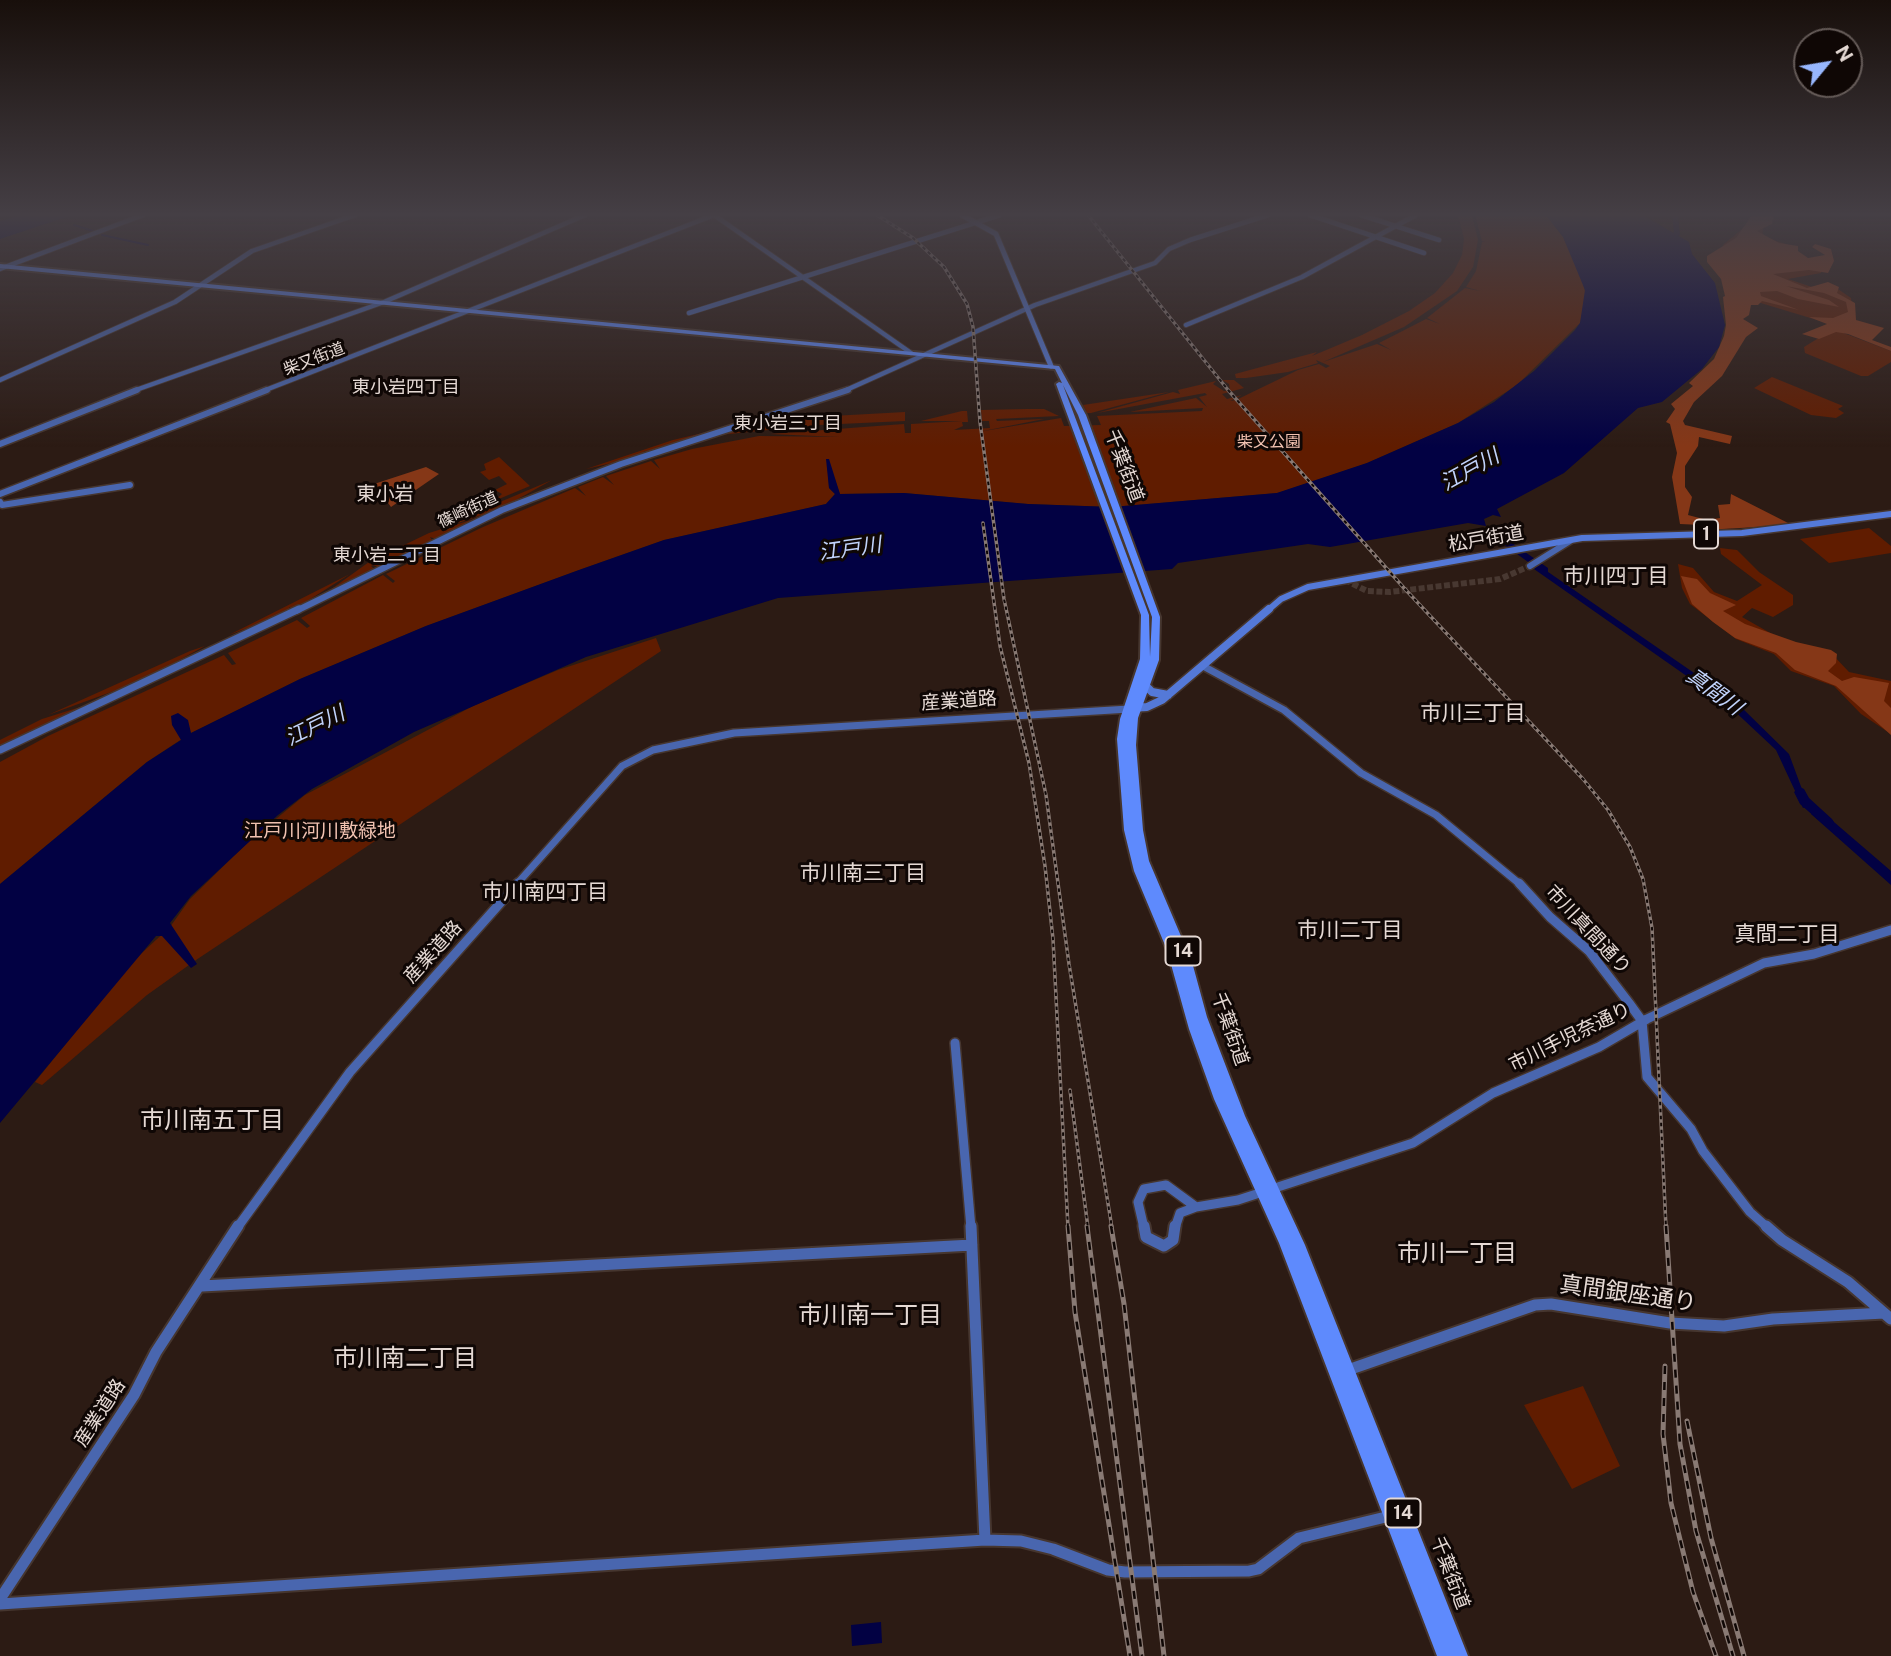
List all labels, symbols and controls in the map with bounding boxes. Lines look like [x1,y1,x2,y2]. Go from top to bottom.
north arrow [1793,28,1863,98]
text: N [1831,42,1858,65]
street label: 柴又街道 [281,339,347,379]
district label: 東小岩四丁目 [352,376,460,398]
district label: 東小岩三丁目 [734,412,842,434]
street label: 千葉街道 [1100,426,1148,506]
park label: 柴又公園 [1237,432,1301,452]
water label: 江戸川 [1436,444,1504,496]
district label: 東小岩 [357,483,413,505]
street label: 篠崎街道 [435,488,501,532]
road number: 1 [1694,520,1718,548]
street label: 松戸街道 [1447,521,1525,557]
water label: 江戸川 [817,532,883,566]
district label: 東小岩二丁目 [333,544,441,566]
district label: 市川四丁目 [1564,564,1668,590]
water label: 真間川 [1681,663,1747,721]
street label: 産業道路 [920,687,998,715]
water label: 江戸川 [281,701,349,751]
district label: 市川三丁目 [1421,701,1525,727]
park label: 江戸川河川敷緑地 [244,820,396,842]
district label: 市川南三丁目 [800,861,926,887]
district label: 市川南四丁目 [482,880,608,906]
street label: 市川真間通り [1541,881,1635,979]
street label: 産業道路 [399,916,467,988]
district label: 市川二丁目 [1298,918,1402,944]
district label: 真間二丁目 [1735,922,1839,948]
road number: 14 [1166,936,1200,966]
street label: 千葉街道 [1207,989,1253,1069]
street label: 市川手児奈通り [1505,998,1635,1076]
district label: 市川南五丁目 [140,1107,284,1135]
district label: 市川一丁目 [1397,1240,1517,1268]
street label: 真間銀座通り [1558,1271,1698,1317]
district label: 市川南一丁目 [798,1302,942,1330]
district label: 市川南二丁目 [333,1345,477,1373]
street label: 産業道路 [70,1375,130,1451]
road number: 14 [1386,1498,1420,1528]
street label: 千葉街道 [1426,1533,1474,1613]

